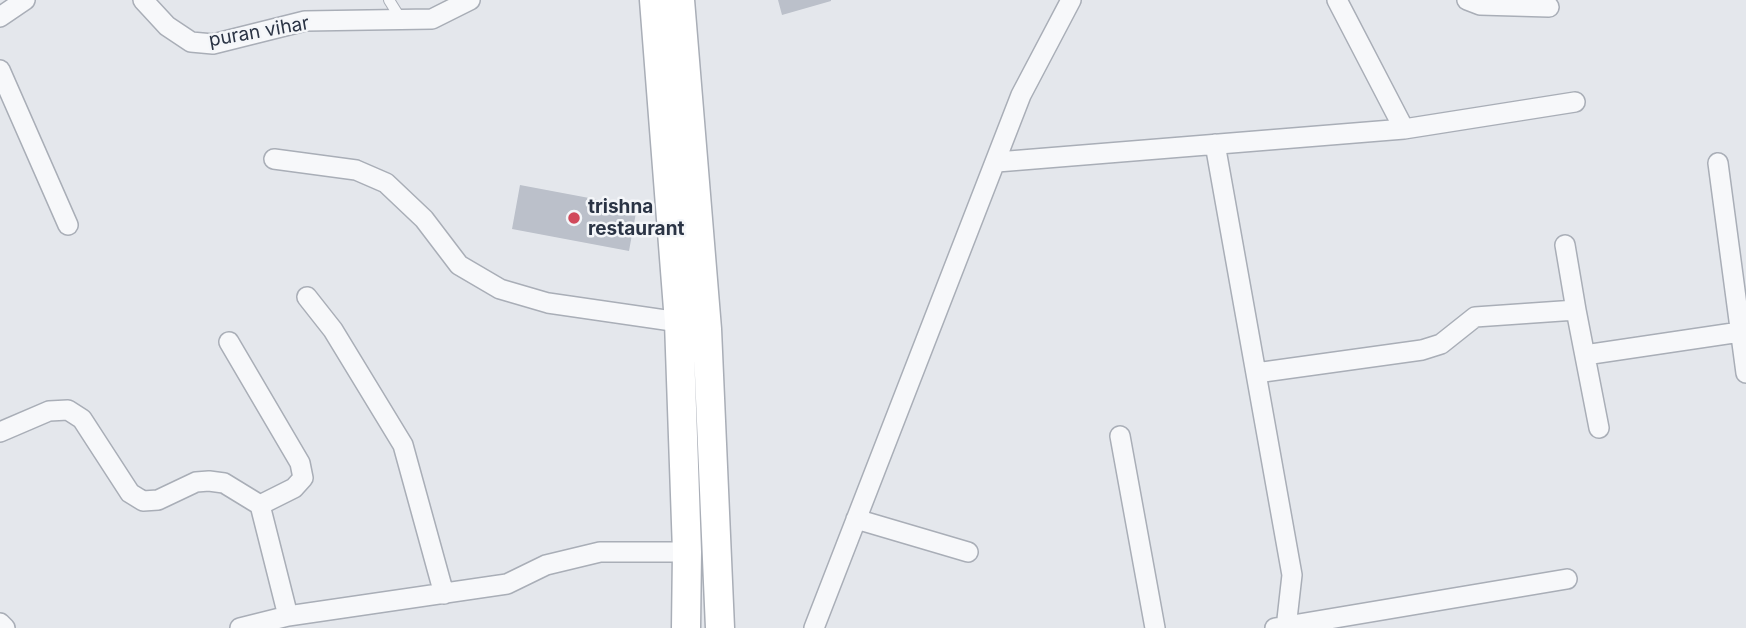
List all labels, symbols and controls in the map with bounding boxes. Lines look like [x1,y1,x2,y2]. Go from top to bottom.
street label: puran vihar [207,12,311,52]
place label: trishna restaurant [588,196,684,240]
marker: trishna restaurant [566,210,582,226]

